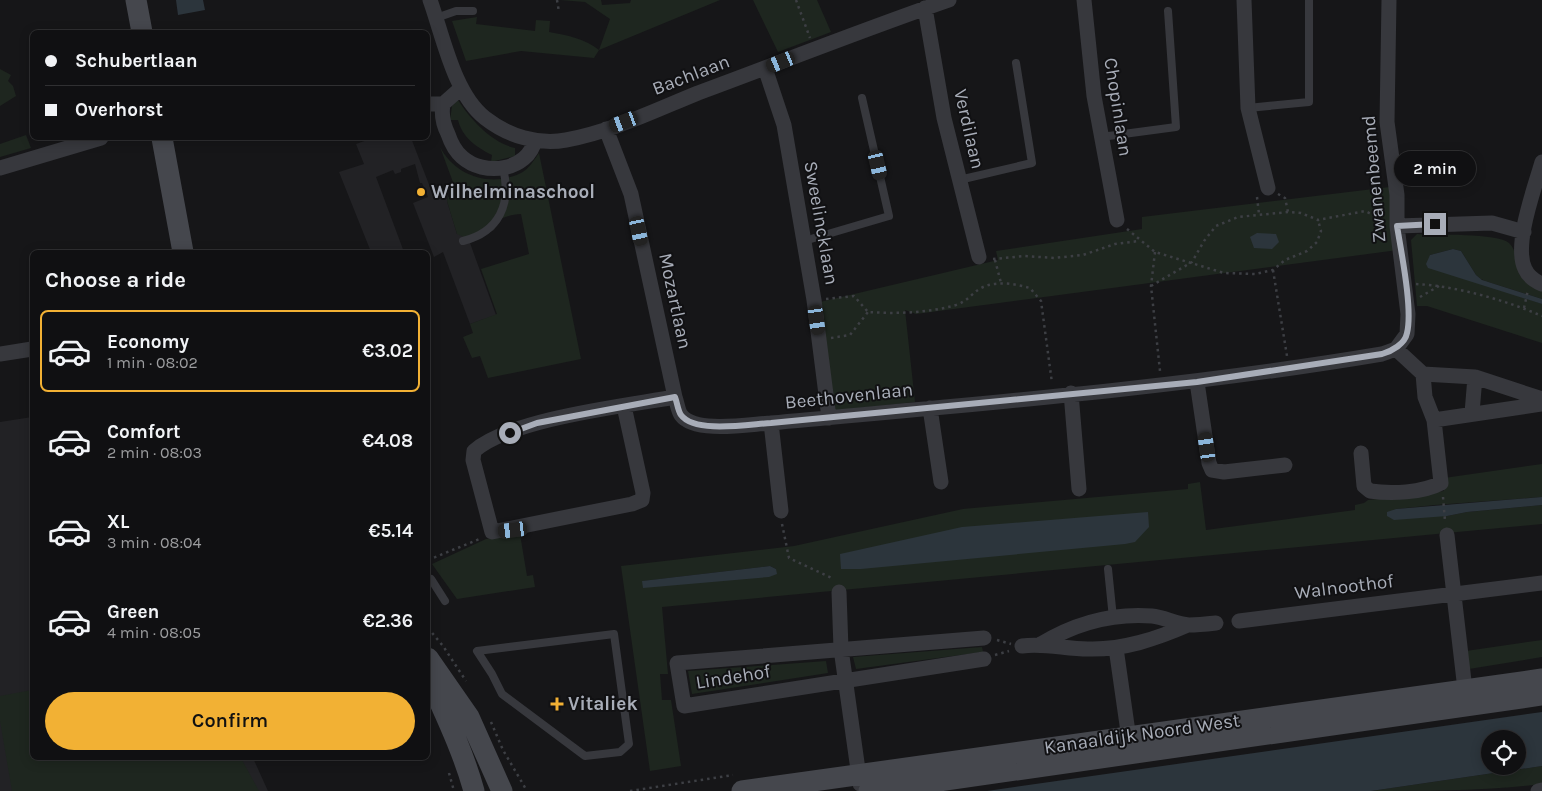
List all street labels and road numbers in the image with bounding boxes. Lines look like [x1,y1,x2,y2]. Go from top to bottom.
street label: Bachlaan [649,50,733,100]
street label: Chopinlaan [1099,56,1137,158]
street label: Verdilaan [949,87,989,171]
street label: Zwanenbeemd [1357,114,1391,244]
street label: Sweelincklaan [799,159,843,287]
street label: Mozartlaan [654,251,696,351]
street label: Beethovenlaan [784,378,914,414]
street label: Walnoothof [1293,570,1395,604]
street label: Lindehof [694,660,772,694]
street label: Kanaaldijk Noord West [1043,709,1241,759]

